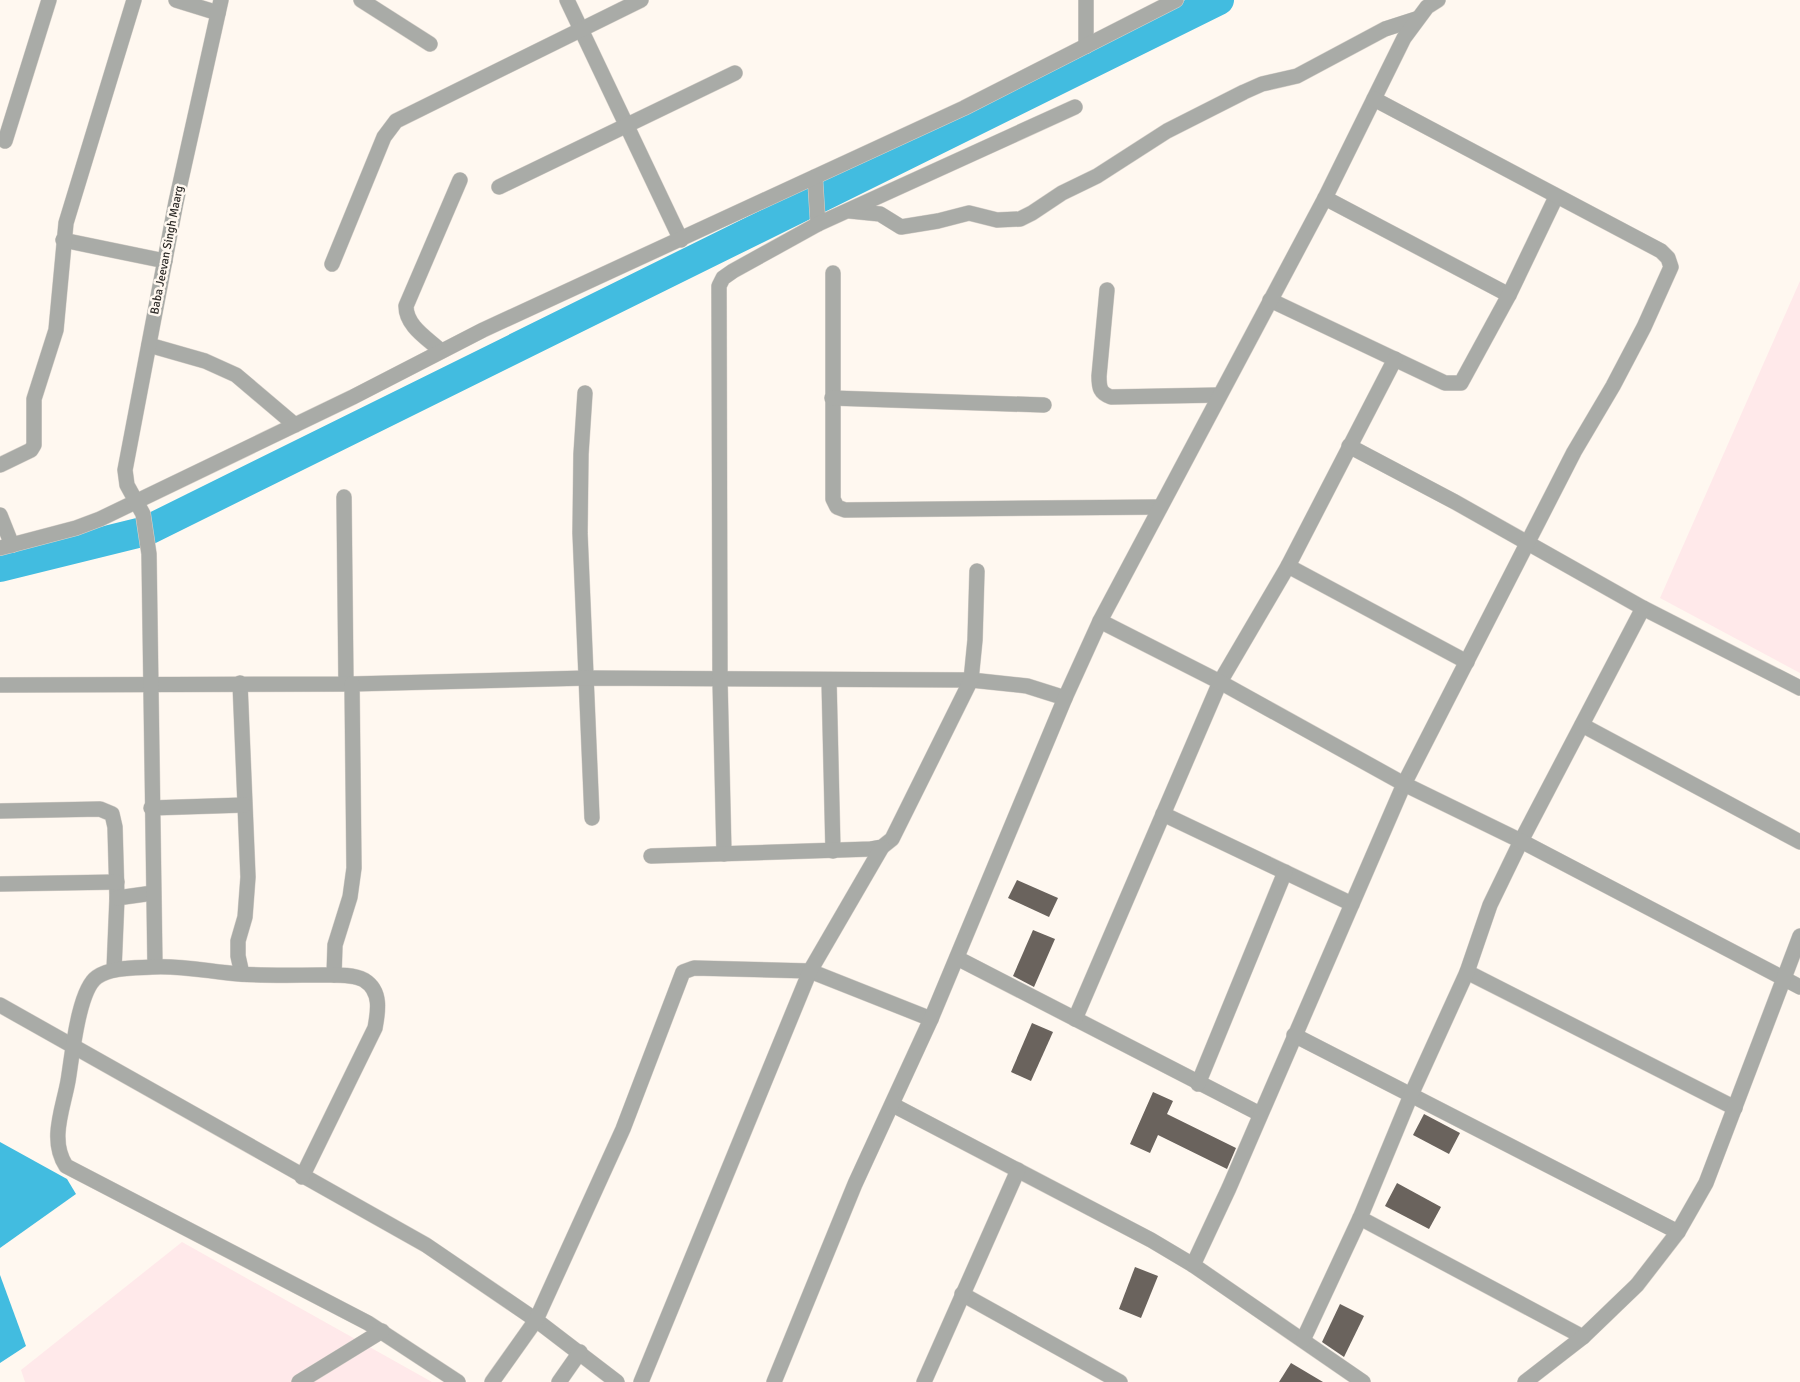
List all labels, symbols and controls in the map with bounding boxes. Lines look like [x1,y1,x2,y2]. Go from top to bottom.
street label: Baba Jeevan Singh Maarg [147,184,187,316]

